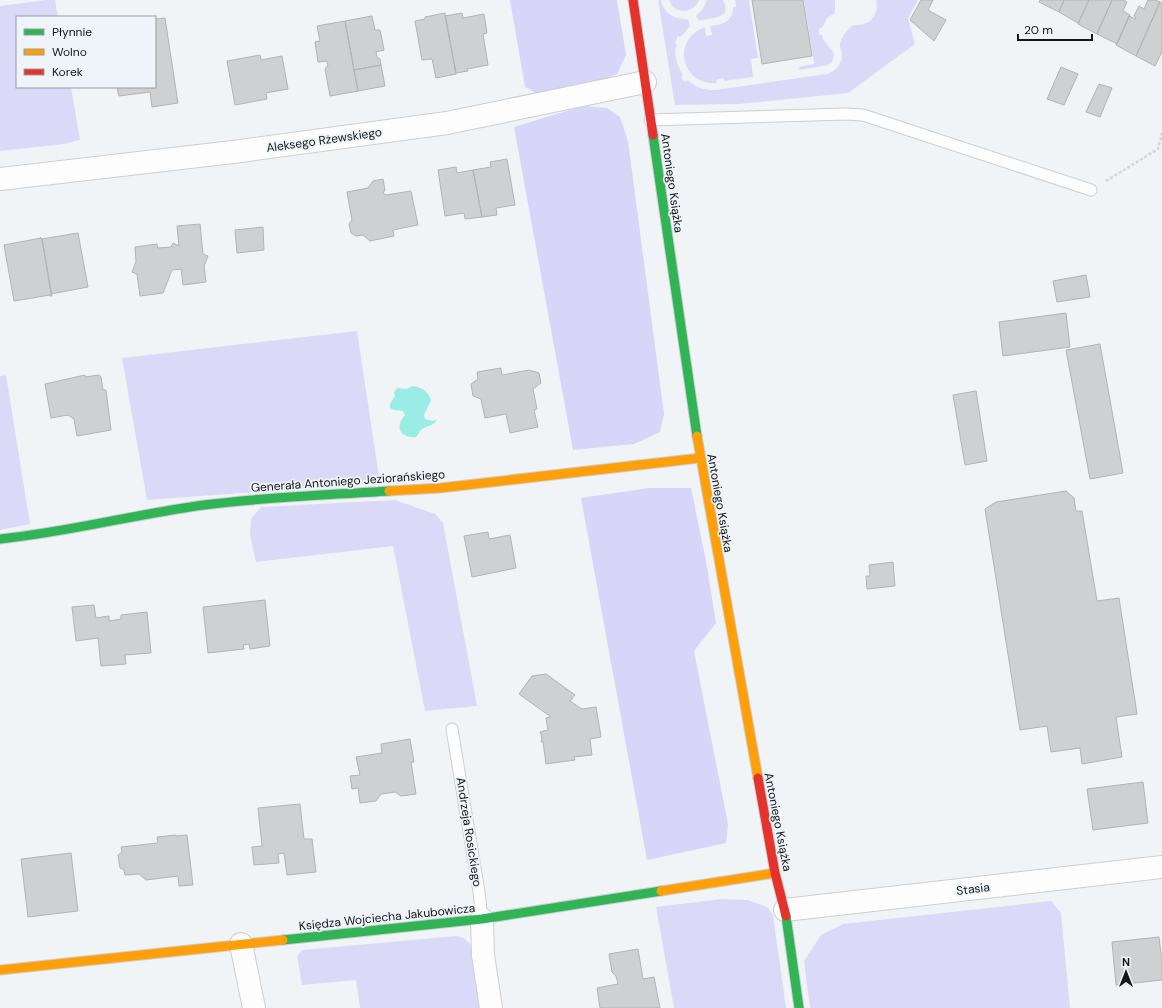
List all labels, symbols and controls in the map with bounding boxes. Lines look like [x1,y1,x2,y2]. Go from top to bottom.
legend [16,16,156,88]
scale bar [1018,16,1092,42]
text: 20 m [1024,22,1053,38]
text: Płynnie [52,24,92,40]
text: Wolno [52,44,87,60]
text: Korek [52,64,83,80]
street label: Aleksego Rżewskiego [265,124,383,156]
street label: Antoniego Książka [657,132,687,234]
street label: Antoniego Książka [703,452,737,554]
street label: Generała Antoniego Jeziorańskiego [250,466,446,496]
street label: Antoniego Książka [761,771,795,873]
street label: Andrzeja Rosickiego [452,776,486,888]
street label: Stasia [955,879,991,899]
street label: Księdza Wojciecha Jakubowicza [298,900,476,934]
north arrow [1106,952,1146,992]
text: N [1122,955,1130,969]

